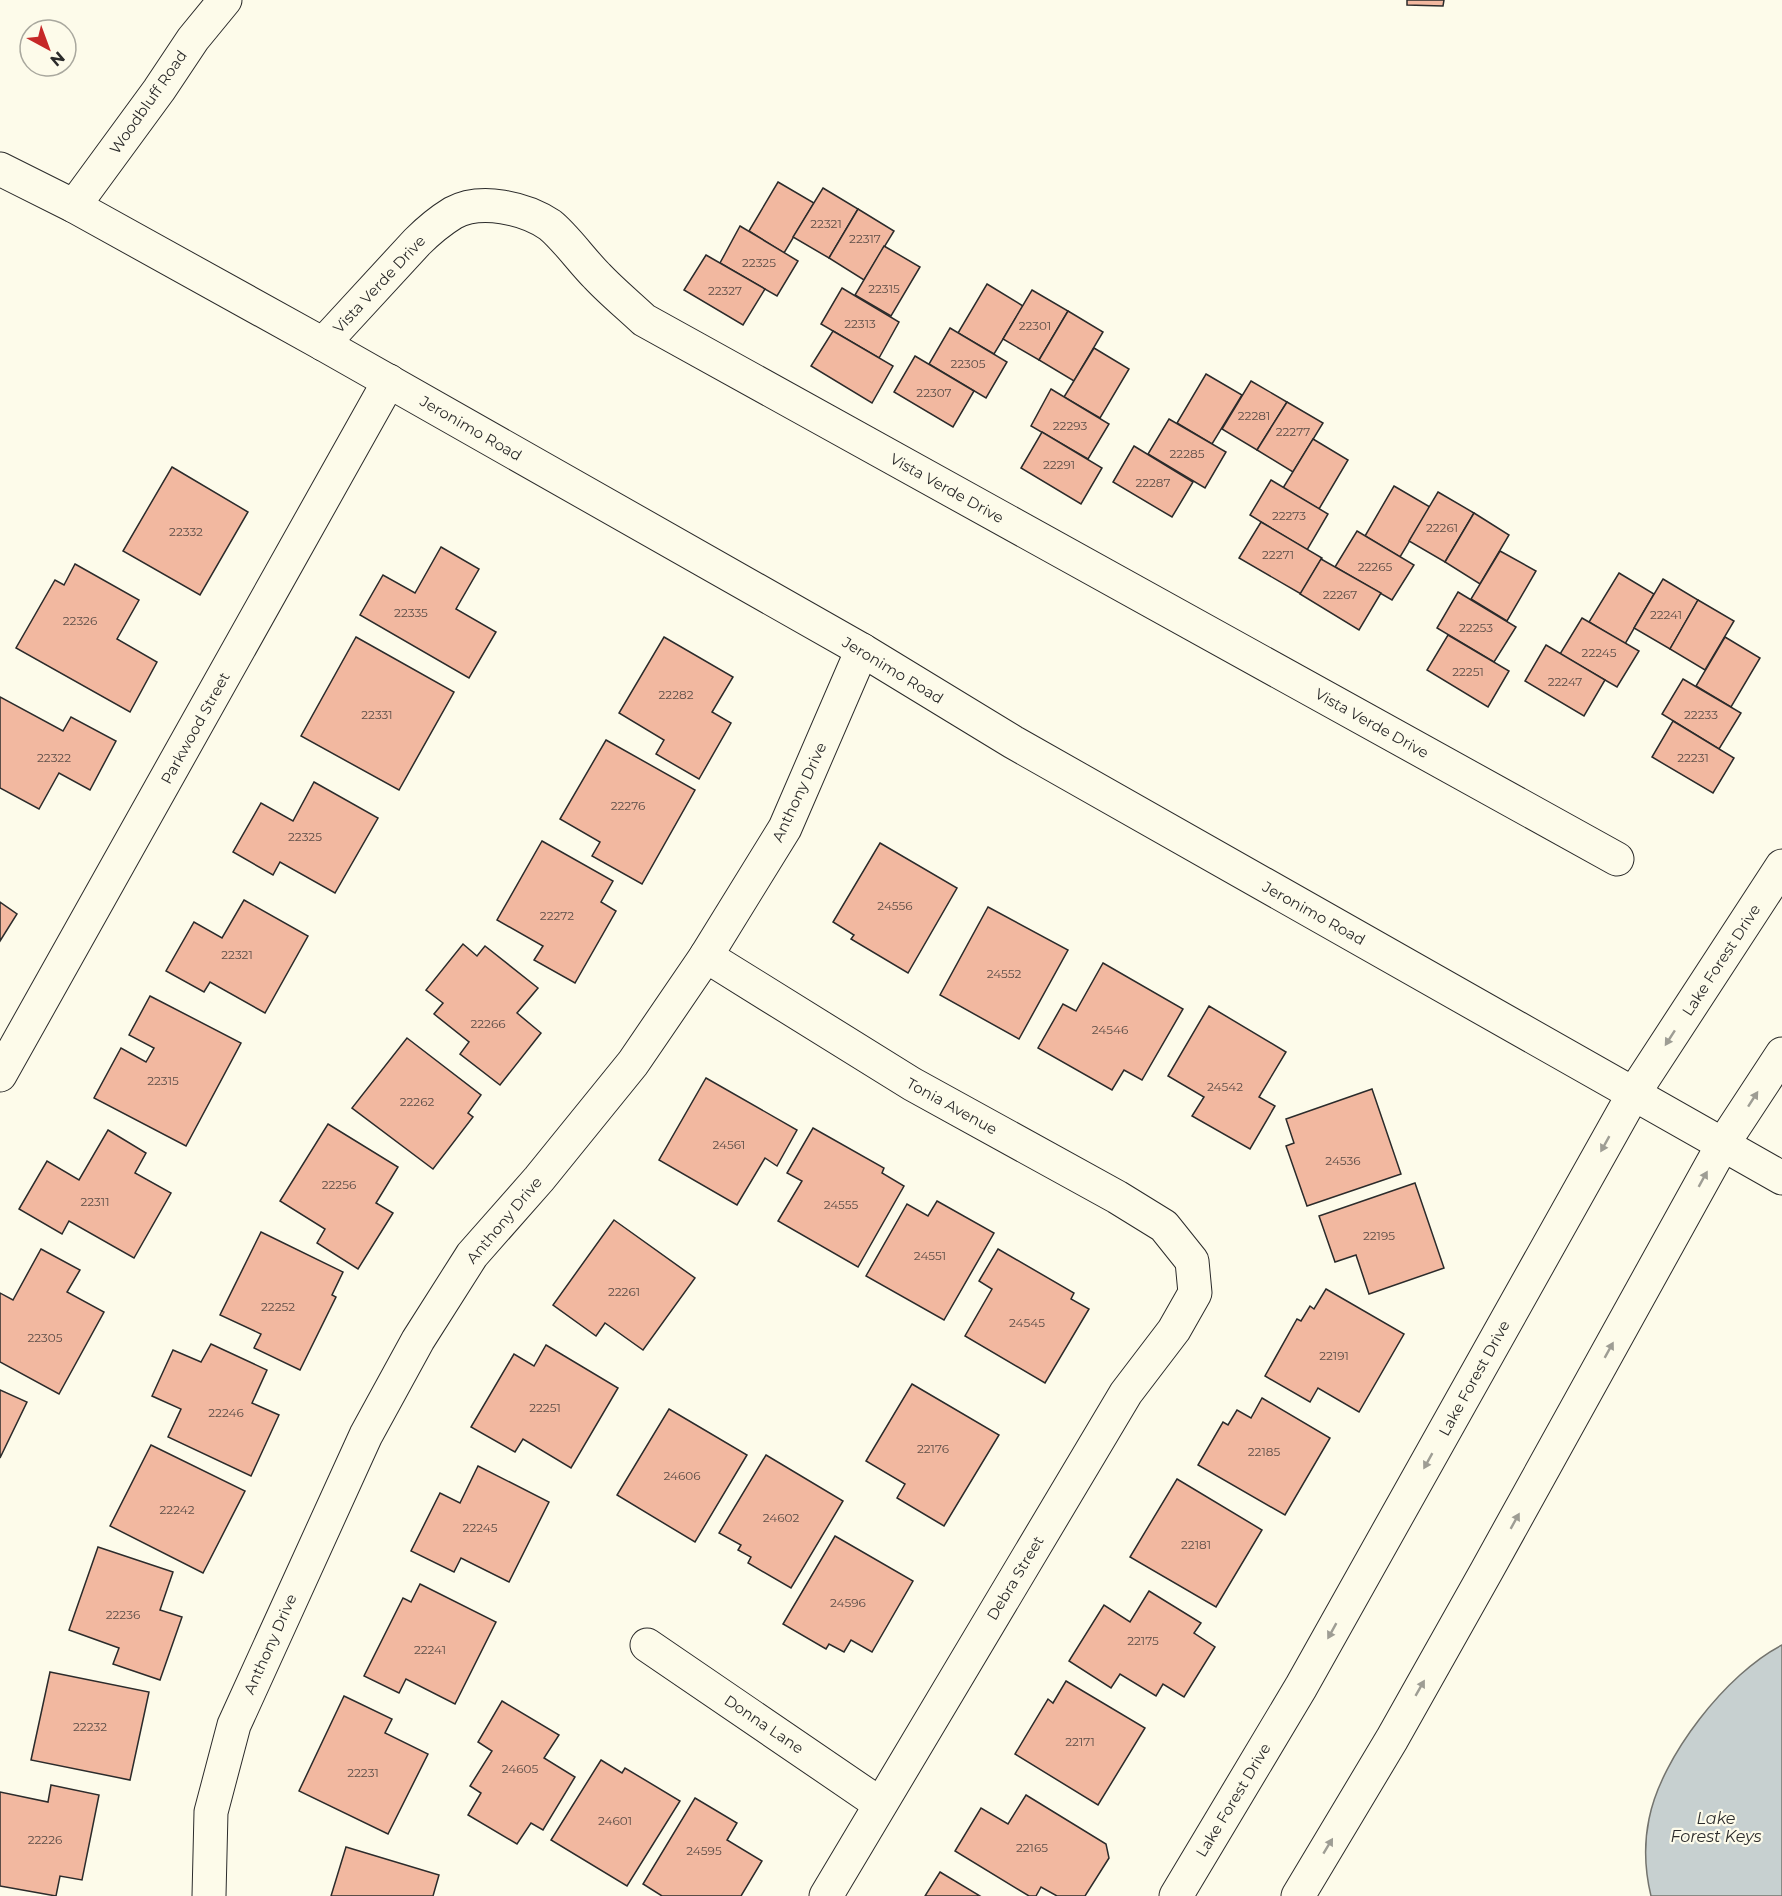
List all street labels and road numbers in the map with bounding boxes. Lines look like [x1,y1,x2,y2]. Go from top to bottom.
street label: Woodbluff Road [105,46,191,158]
street label: Vista Verde Drive [329,231,429,337]
street label: Jeronimo Road [416,391,525,465]
street label: Vista Verde Drive [887,449,1007,527]
street label: Jeronimo Road [838,632,947,708]
street label: Parkwood Street [156,669,234,787]
street label: Vista Verde Drive [1312,684,1432,762]
street label: Anthony Drive [768,739,830,845]
street label: Jeronimo Road [1258,876,1369,949]
street label: Lake Forest Drive [1678,901,1764,1019]
street label: Tonia Avenue [903,1073,1001,1139]
street label: Anthony Drive [462,1173,546,1267]
street label: Lake Forest Drive [1434,1317,1514,1439]
street label: Debra Street [982,1532,1048,1624]
street label: Anthony Drive [239,1591,301,1697]
street label: Donna Lane [721,1690,807,1758]
street label: Lake Forest Drive [1192,1740,1274,1860]

